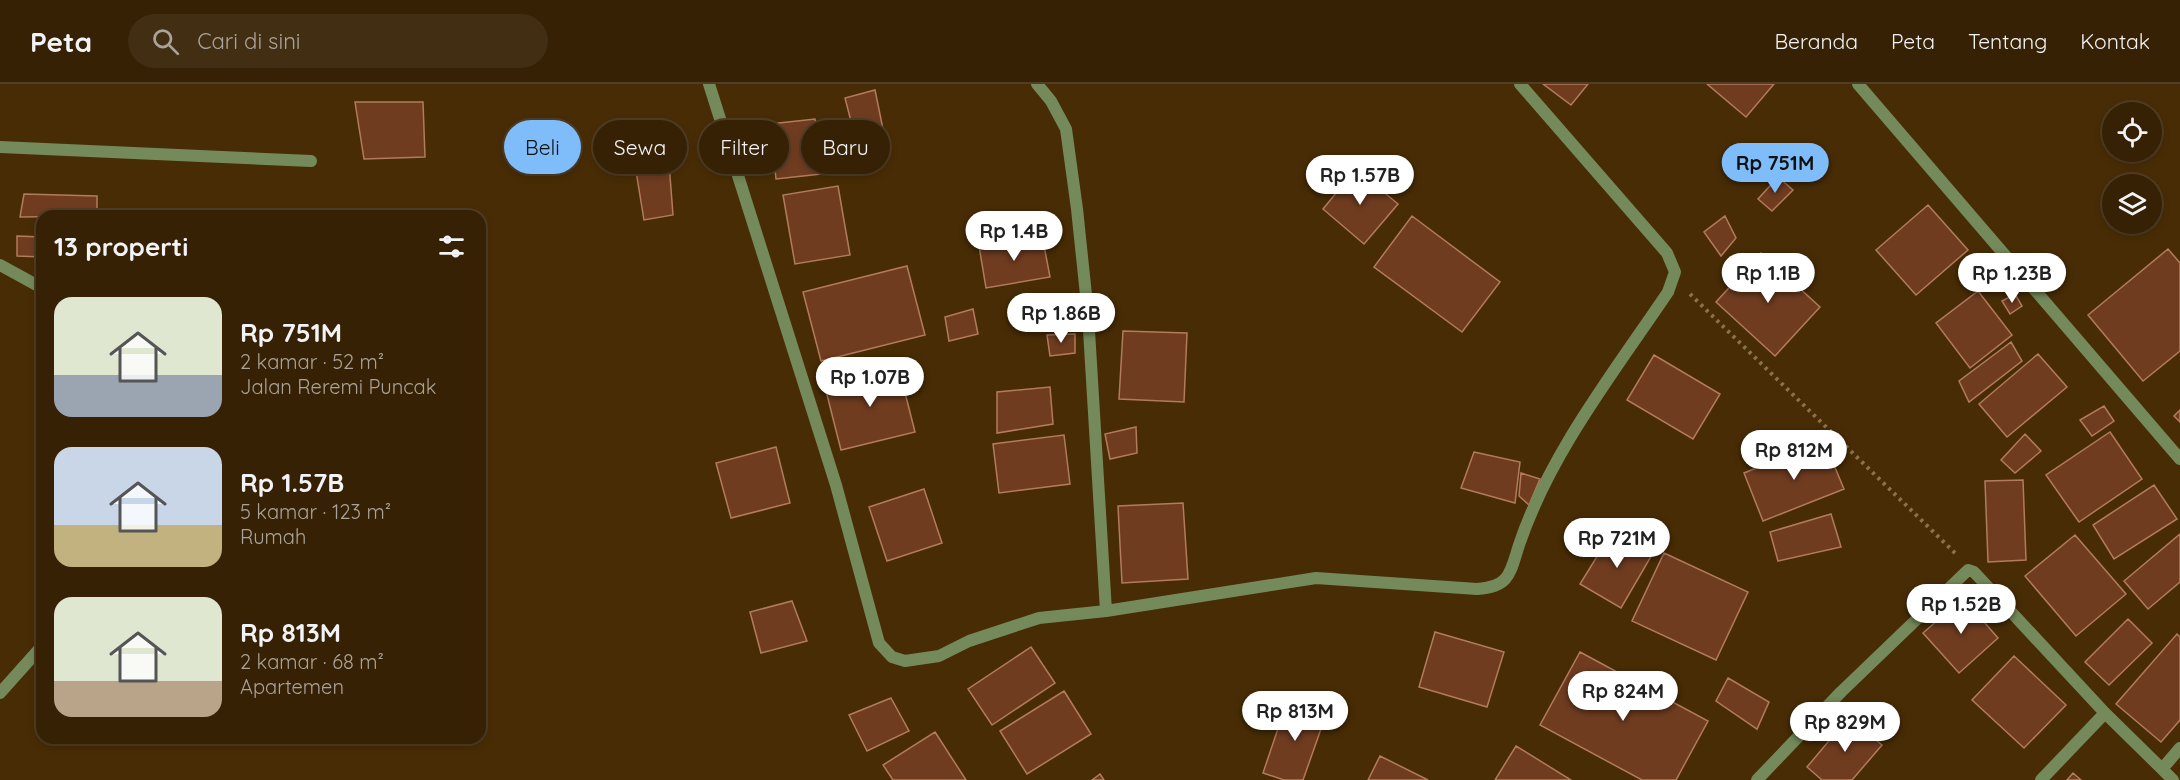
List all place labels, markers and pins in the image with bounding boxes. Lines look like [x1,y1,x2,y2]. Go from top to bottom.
pin: Rp 751M [1720,143,1830,194]
pin: Rp 1.57B [1298,155,1422,206]
pin: Rp 1.4B [959,211,1069,262]
pin: Rp 1.1B [1713,253,1823,304]
pin: Rp 1.23B [1950,253,2074,304]
pin: Rp 1.86B [999,293,1123,344]
pin: Rp 1.07B [808,357,932,408]
pin: Rp 812M [1739,430,1849,481]
pin: Rp 721M [1562,518,1672,569]
pin: Rp 1.52B [1899,584,2023,635]
pin: Rp 824M [1568,671,1678,722]
pin: Rp 813M [1240,691,1350,742]
pin: Rp 829M [1790,702,1900,753]

